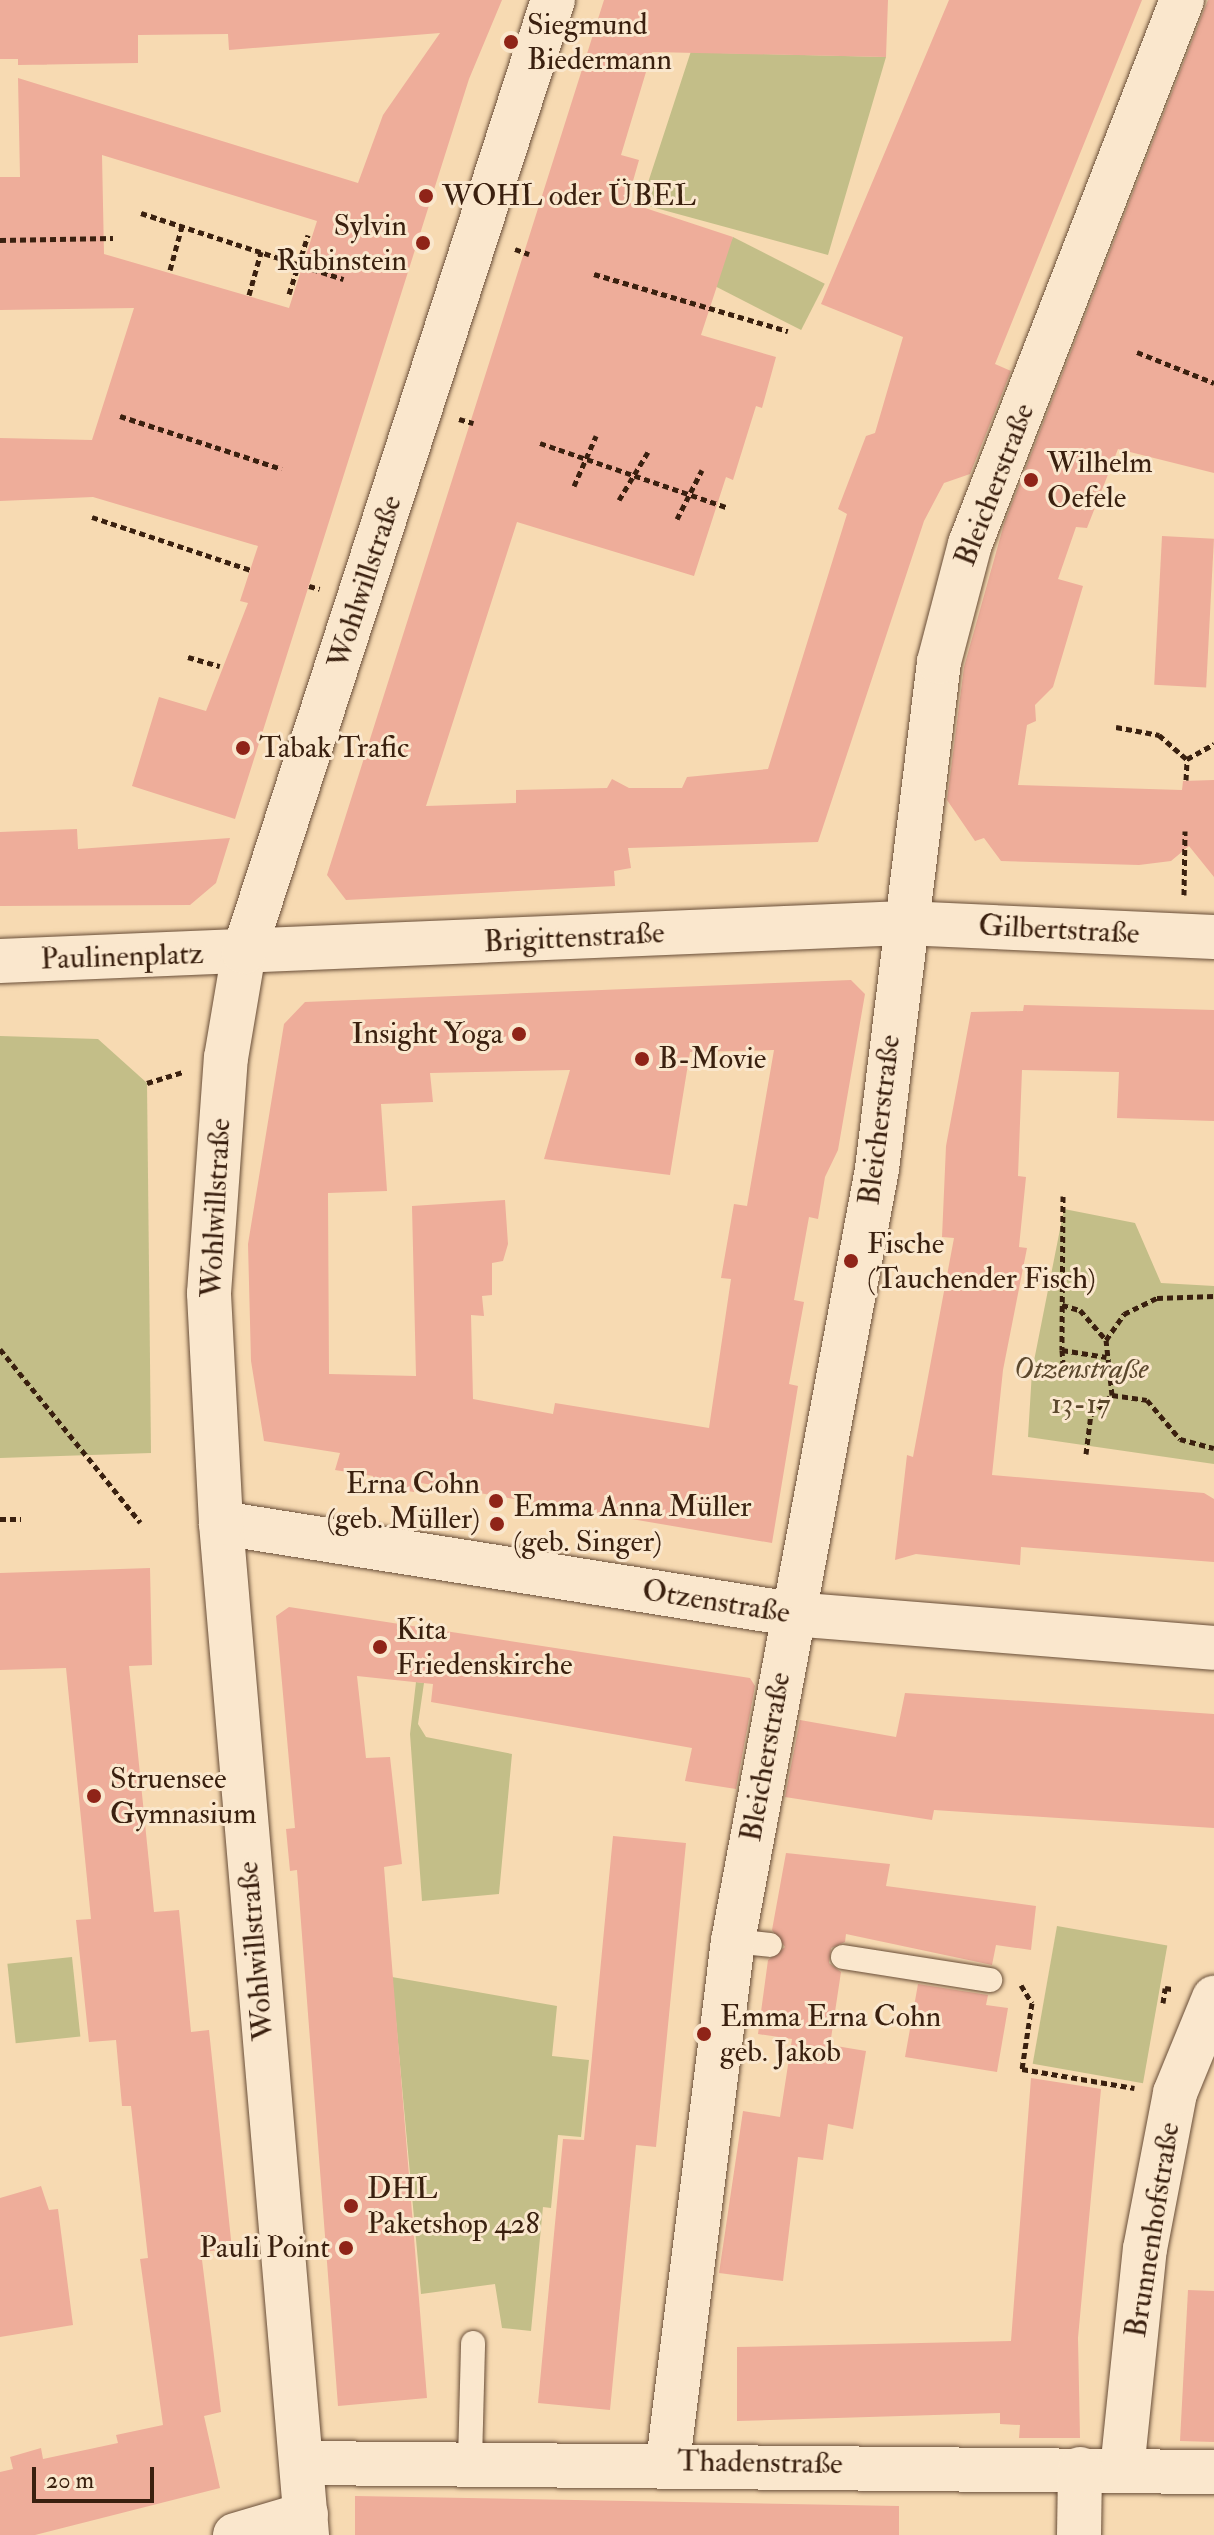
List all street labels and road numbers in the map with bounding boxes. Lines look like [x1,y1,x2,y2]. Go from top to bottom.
street label: Bleicherstraße [948,399,1042,571]
street label: Wohlwillstraße [320,491,410,673]
street label: Gilbertstraße [978,908,1140,952]
street label: Brigittenstraße [483,915,665,961]
street label: Paulinenplatz [40,936,204,978]
street label: Bleicherstraße [852,1033,908,1207]
street label: Wohlwillstraße [193,1117,239,1299]
street label: Otzenstraße [640,1573,792,1631]
street label: Bleicherstraße [733,1670,799,1844]
street label: Wohlwillstraße [230,1860,282,2042]
street label: Brunnenhofstraße [1118,2120,1188,2340]
street label: Thadenstraße [677,2444,843,2482]

